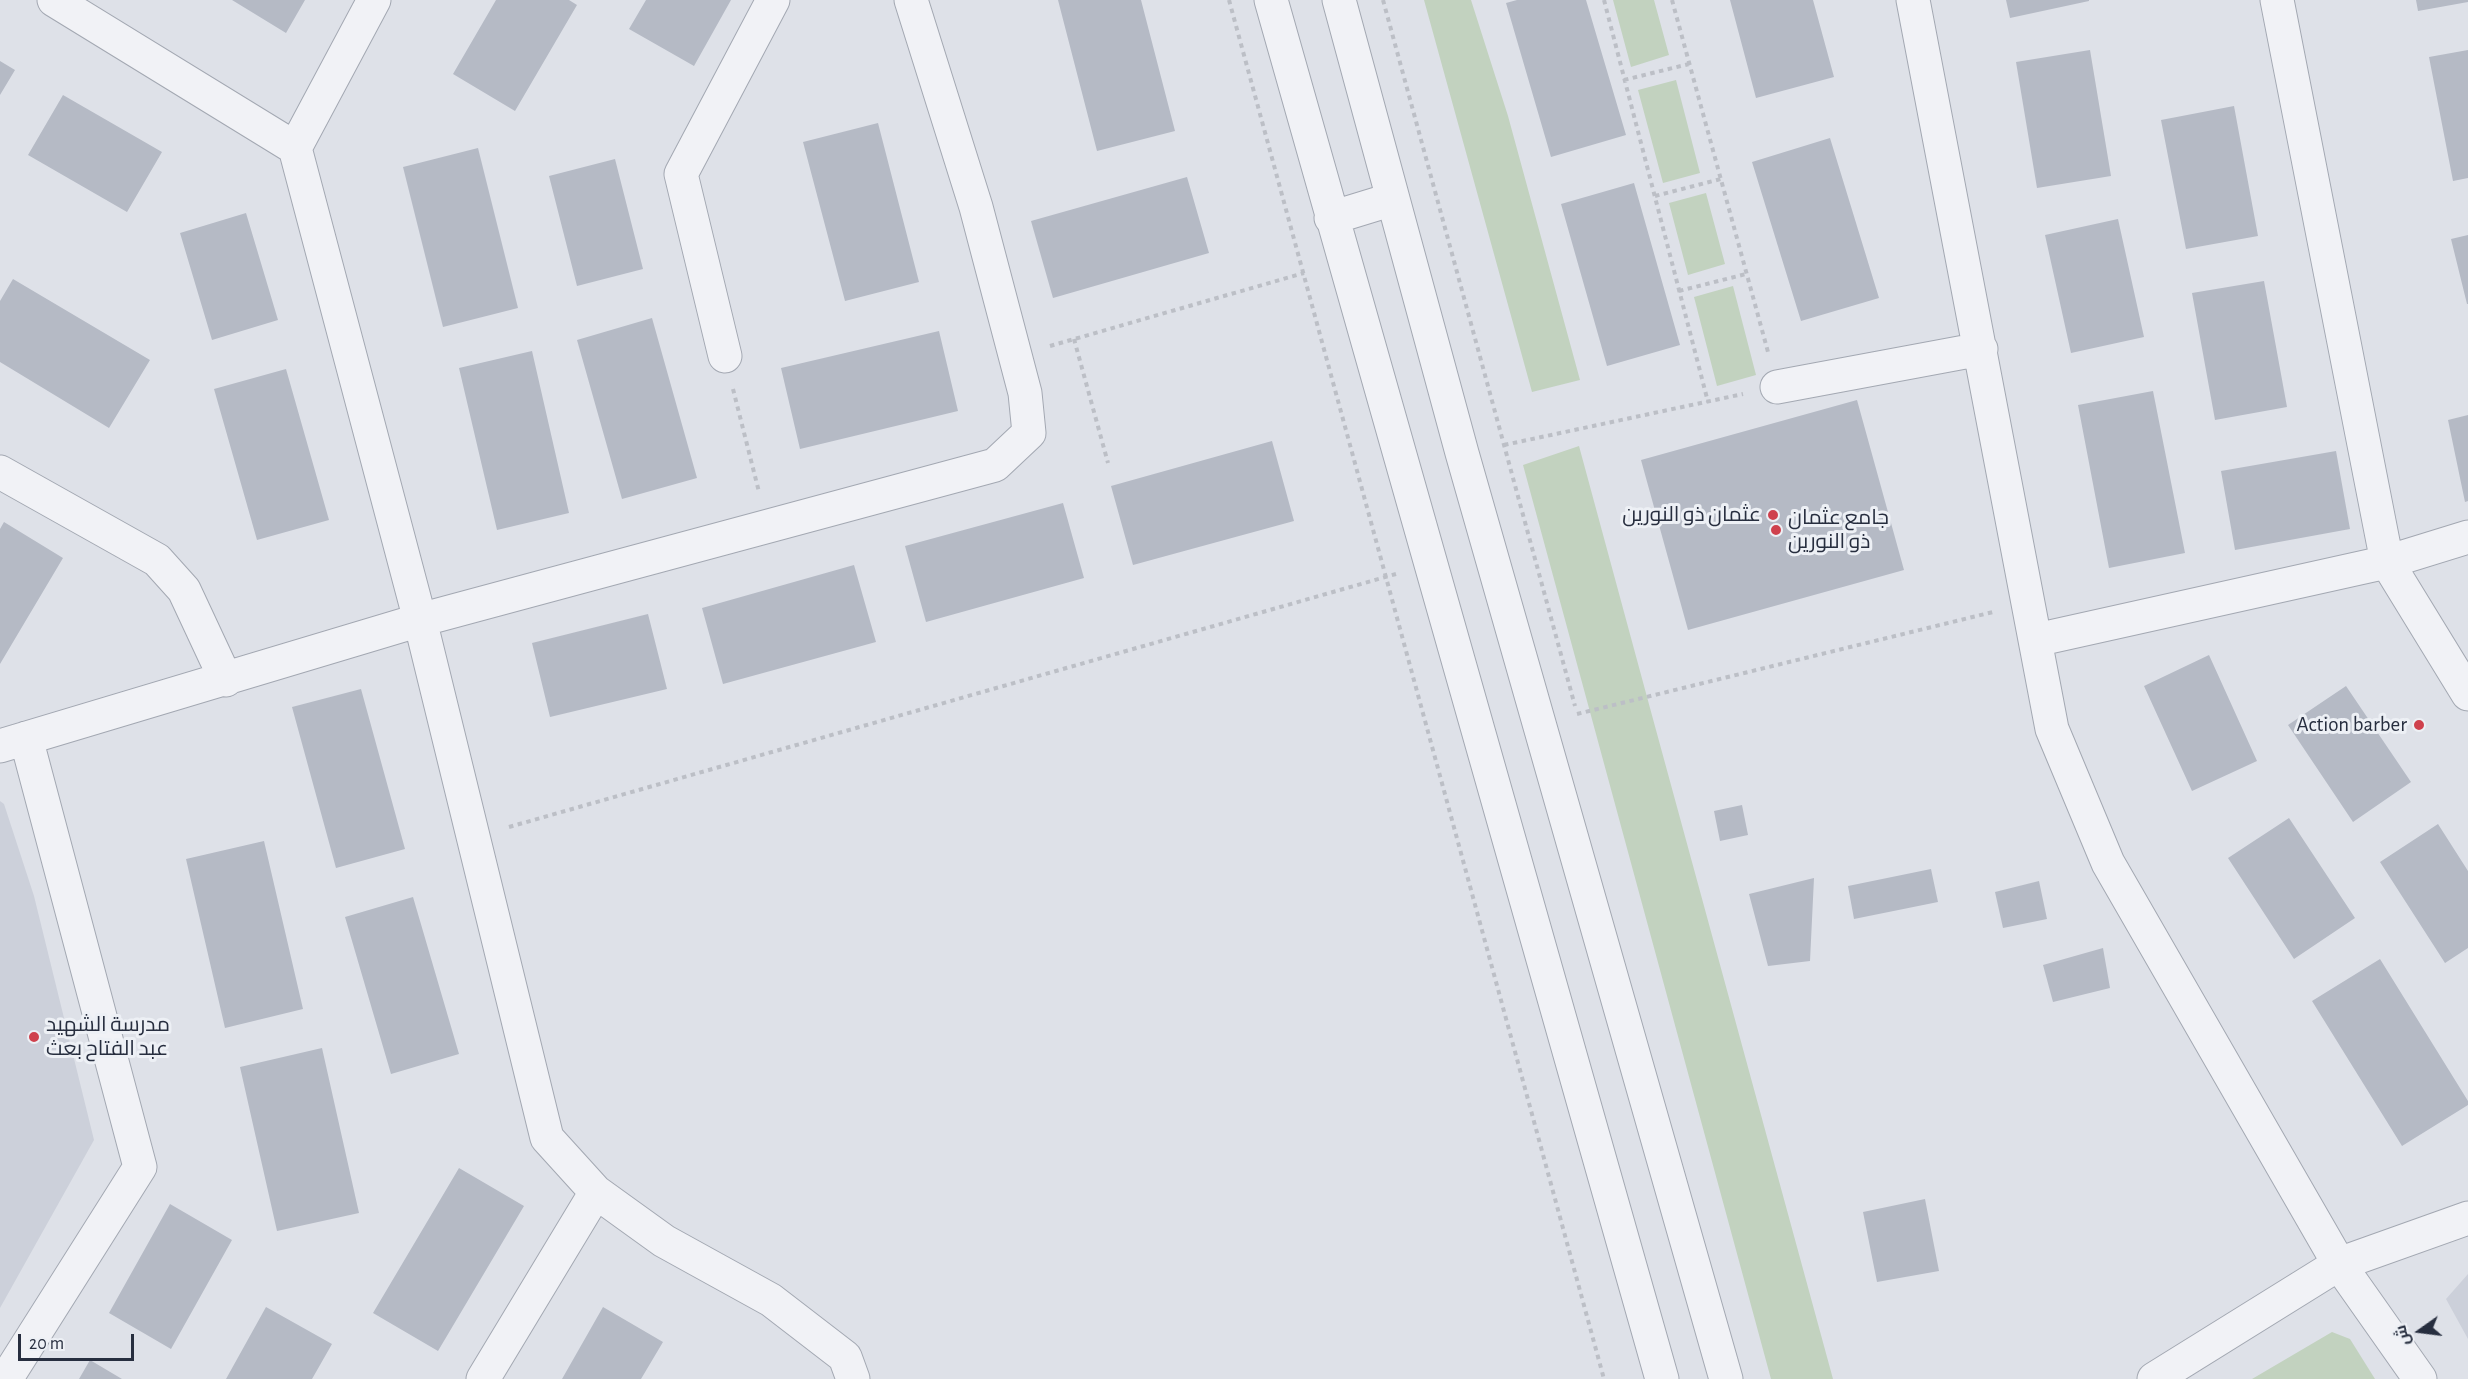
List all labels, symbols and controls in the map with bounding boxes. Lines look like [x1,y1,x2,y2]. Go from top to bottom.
place label: عثمان ذو النورين [1622,502,1761,528]
place label: جامع عثمان ذو النورين [1788,505,1889,555]
marker: عثمان ذو النورين [1766,508,1780,522]
marker: جامع عثمان ذو النورين [1769,523,1783,537]
place label: Action barber [2297,712,2407,738]
marker: Action barber [2412,718,2426,732]
place label: مدرسة الشهيد عبد الفتاح بعث [46,1012,170,1062]
marker: مدرسة الشهيد عبد الفتاح بعث [27,1030,41,1044]
north arrow [2390,1301,2450,1361]
scale bar [21,1322,136,1360]
text: ش [2392,1323,2413,1347]
text: 20 m [29,1335,64,1353]

